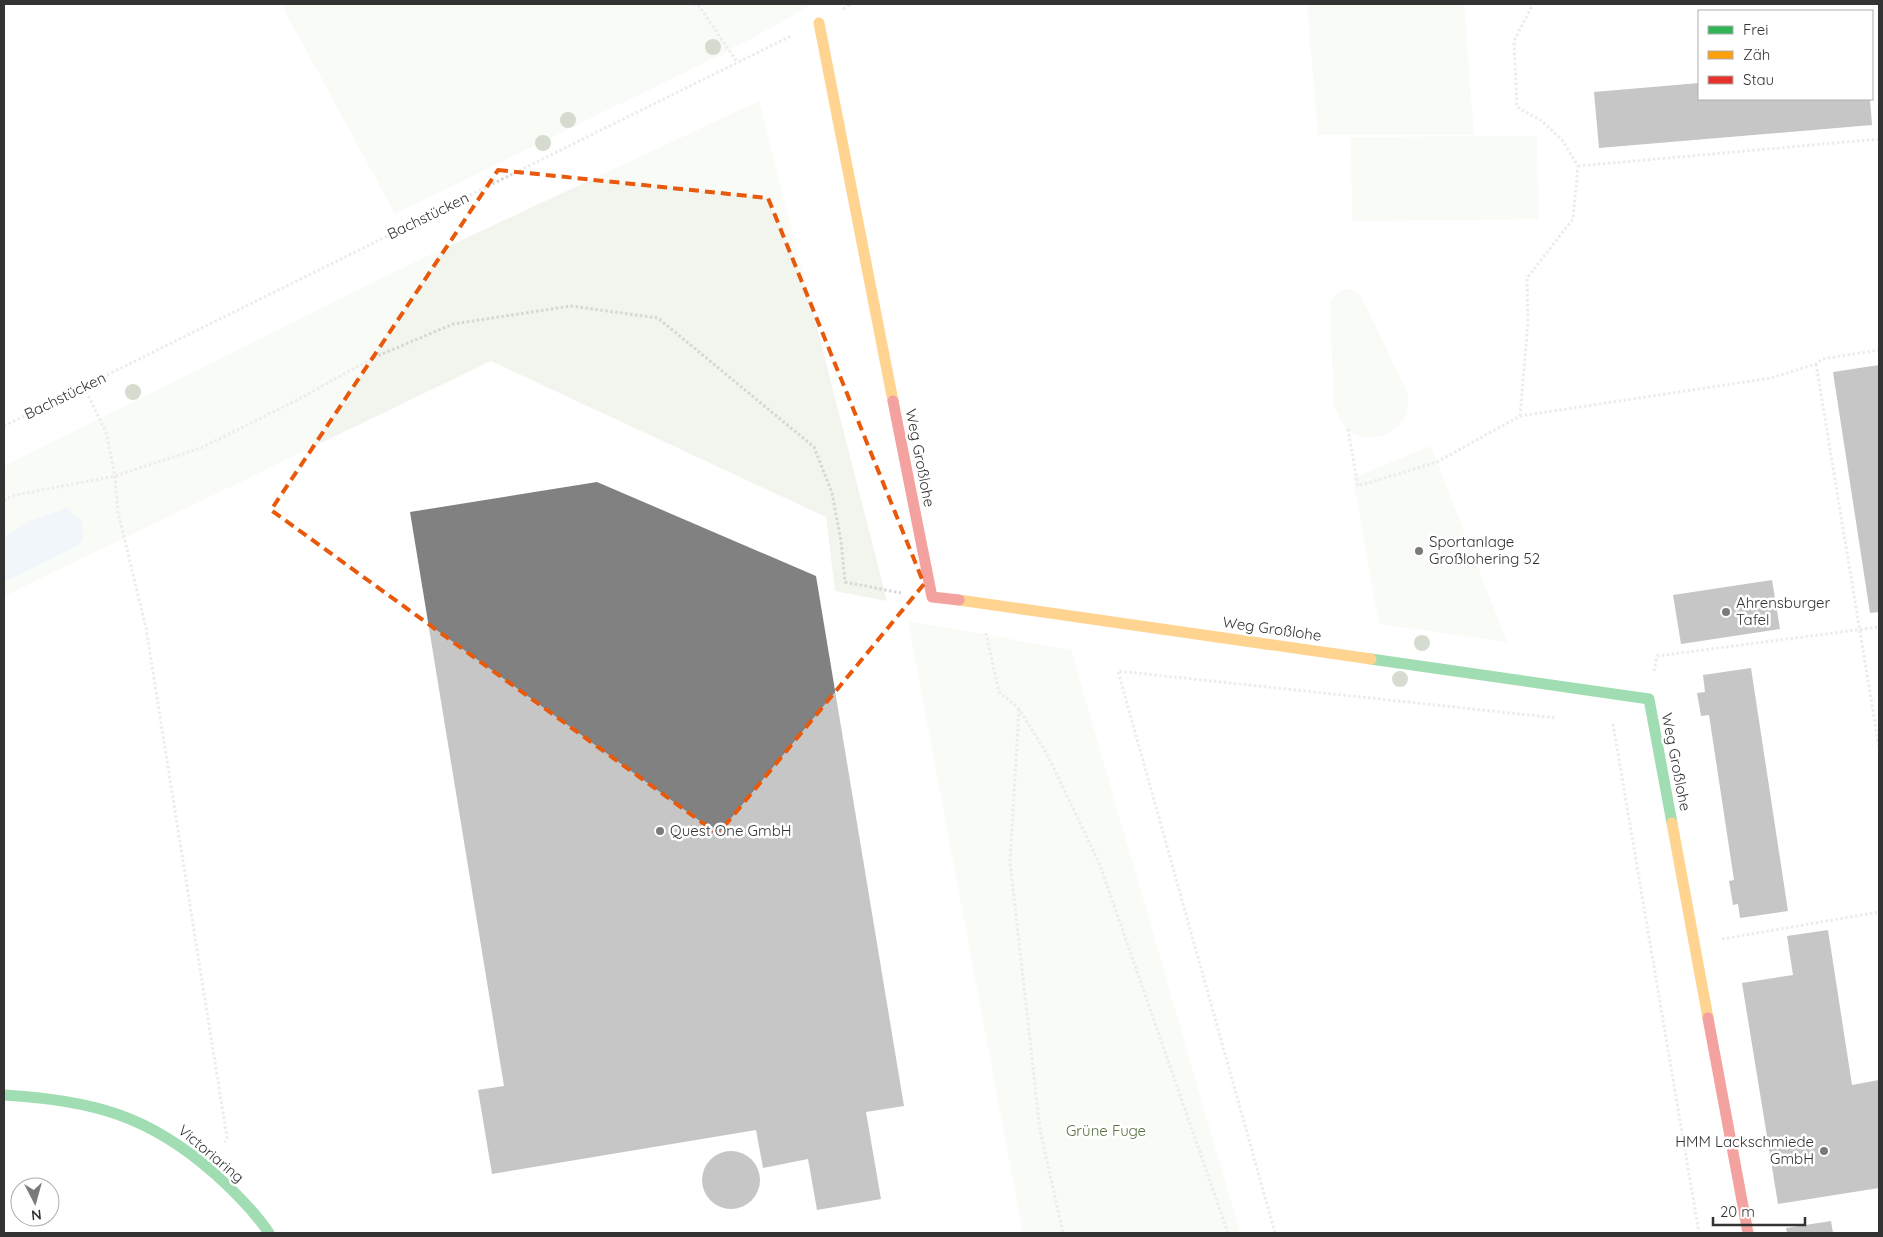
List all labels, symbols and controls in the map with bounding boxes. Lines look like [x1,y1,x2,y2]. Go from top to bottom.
legend [1698,10,1873,100]
text: Frei [1743,20,1769,39]
text: Zäh [1743,45,1770,64]
text: Stau [1743,70,1774,89]
street label: Bachstücken [384,188,472,243]
street label: Bachstücken [21,368,109,423]
street label: Weg Großlohe [902,407,939,509]
place label: Sportanlage Großlohering 52 [1429,532,1540,568]
marker: Sportanlage Großlohering 52 [1413,545,1425,557]
place label: Ahrensburger Tafel [1736,593,1831,629]
marker: Ahrensburger Tafel [1720,606,1732,618]
street label: Weg Großlohe [1221,612,1323,645]
street label: Weg Großlohe [1658,711,1695,813]
place label: Quest One GmbH [670,821,792,840]
marker: Quest One GmbH [654,825,666,837]
street label: Victoriaring [175,1121,248,1187]
park label: Grüne Fuge [1066,1121,1146,1140]
place label: HMM Lackschmiede GmbH [1675,1132,1814,1168]
marker: HMM Lackschmiede GmbH [1818,1145,1830,1157]
north arrow [10,1177,60,1227]
scale bar [1713,1194,1806,1226]
text: 20 m [1720,1202,1755,1221]
text: N [30,1205,42,1224]

